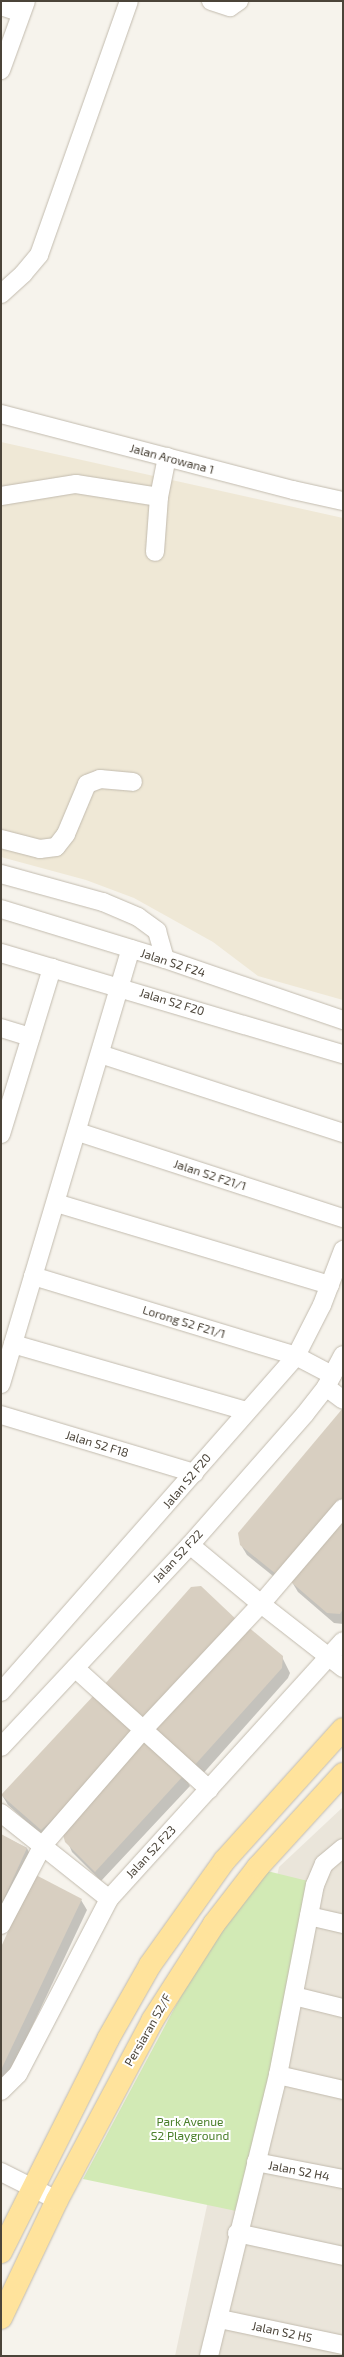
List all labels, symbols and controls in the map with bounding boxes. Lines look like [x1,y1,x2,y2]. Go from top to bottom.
street label: Jalan Arowana 1 [128,441,216,477]
street label: Jalan S2 F24 [139,946,207,980]
street label: Jalan S2 F20 [138,985,206,1019]
street label: Jalan S2 F21/1 [172,1156,248,1194]
street label: Lorong S2 F21/1 [141,1303,227,1341]
street label: Jalan S2 F18 [64,1428,130,1460]
street label: Jalan S2 F20 [160,1451,214,1511]
street label: Jalan S2 F22 [150,1527,206,1585]
street label: Jalan S2 F23 [123,1823,179,1881]
street label: Persiaran S2/F [121,1991,175,2069]
park label: Park Avenue S2 Playground [151,2115,229,2143]
street label: Jalan S2 H4 [267,2158,331,2184]
street label: Jalan S2 H5 [251,2319,313,2345]

